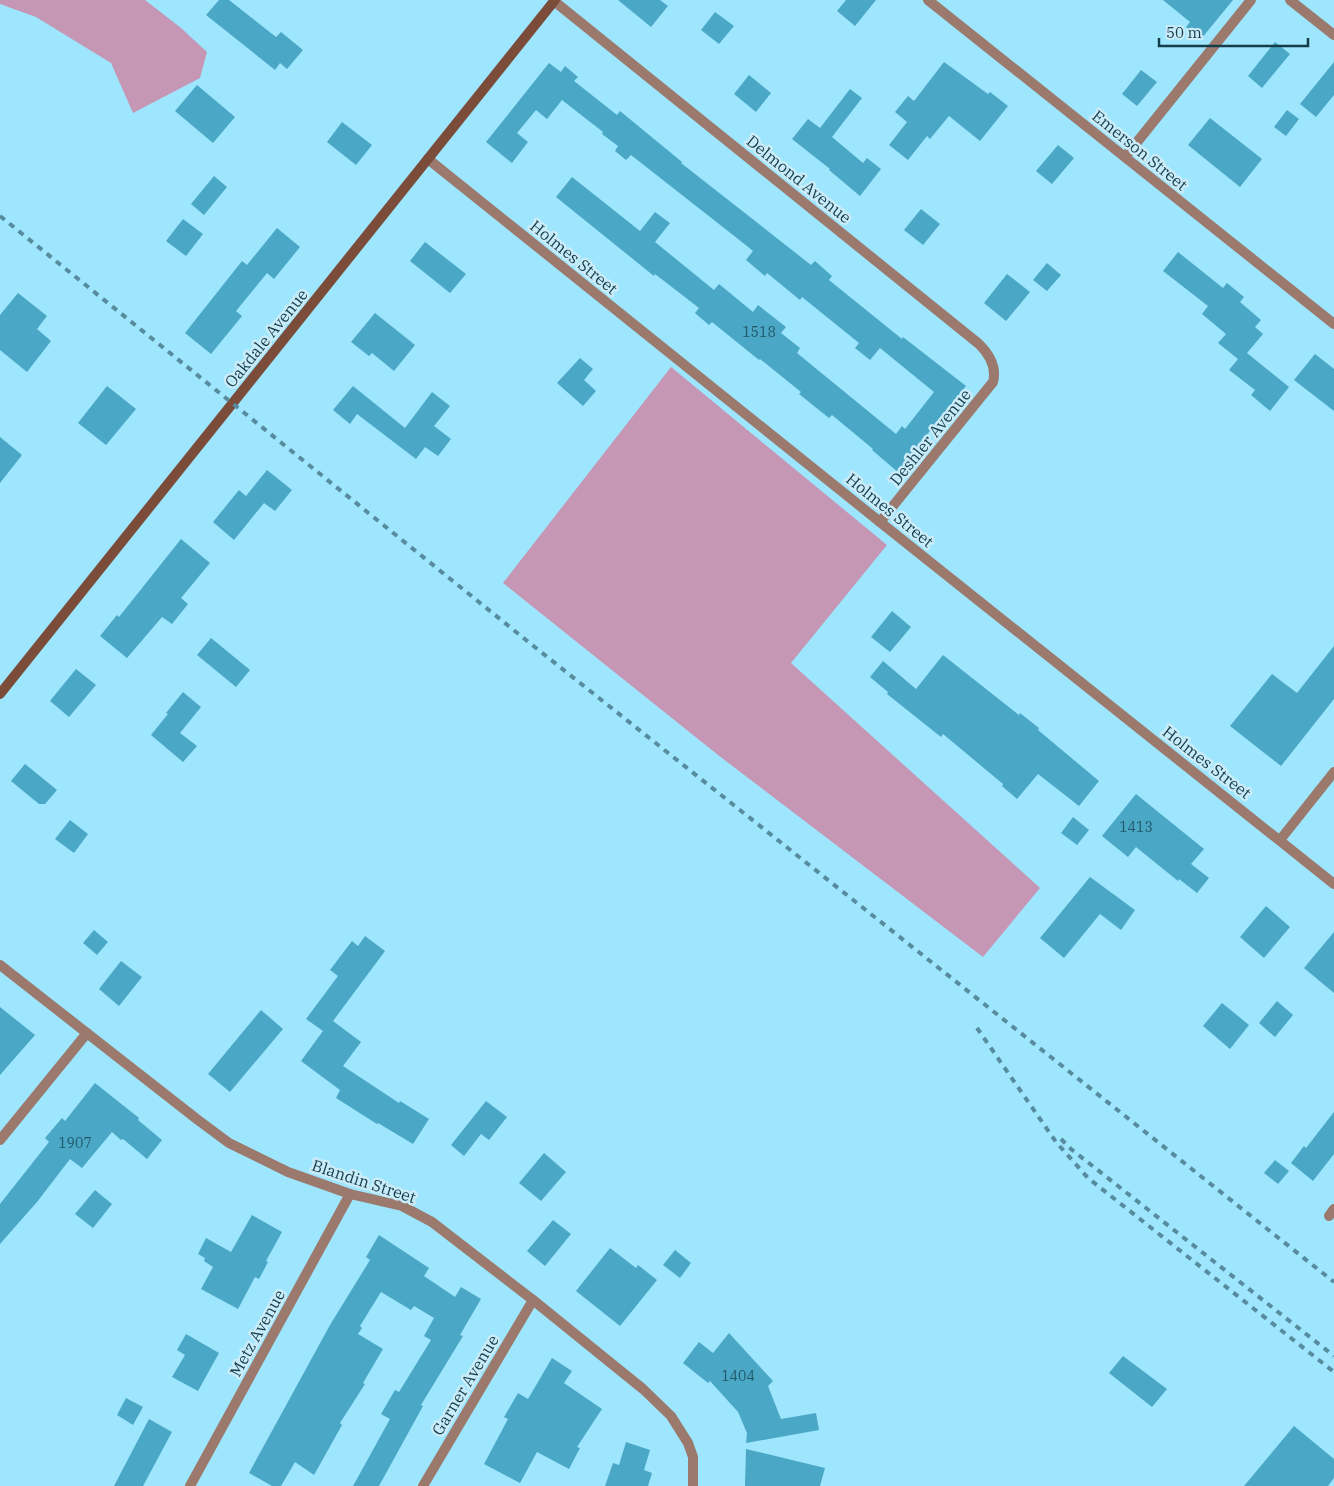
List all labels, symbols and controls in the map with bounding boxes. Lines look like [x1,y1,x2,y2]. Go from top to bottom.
scale bar [1159,15,1308,47]
text: 50 m [1166,23,1202,42]
street label: Emerson Street [1088,105,1192,195]
street label: Delmond Avenue [743,131,855,227]
street label: Holmes Street [526,216,622,299]
street label: Oakdale Avenue [220,285,312,391]
house number: 1518 [742,323,776,341]
street label: Deshler Avenue [885,385,975,489]
street label: Holmes Street [842,469,938,552]
street label: Holmes Street [1159,721,1255,803]
house number: 1413 [1119,818,1153,836]
house number: 1907 [58,1134,92,1152]
street label: Blandin Street [309,1155,419,1207]
street label: Metz Avenue [225,1286,289,1380]
street label: Garner Avenue [427,1331,503,1439]
house number: 1404 [721,1367,755,1385]

